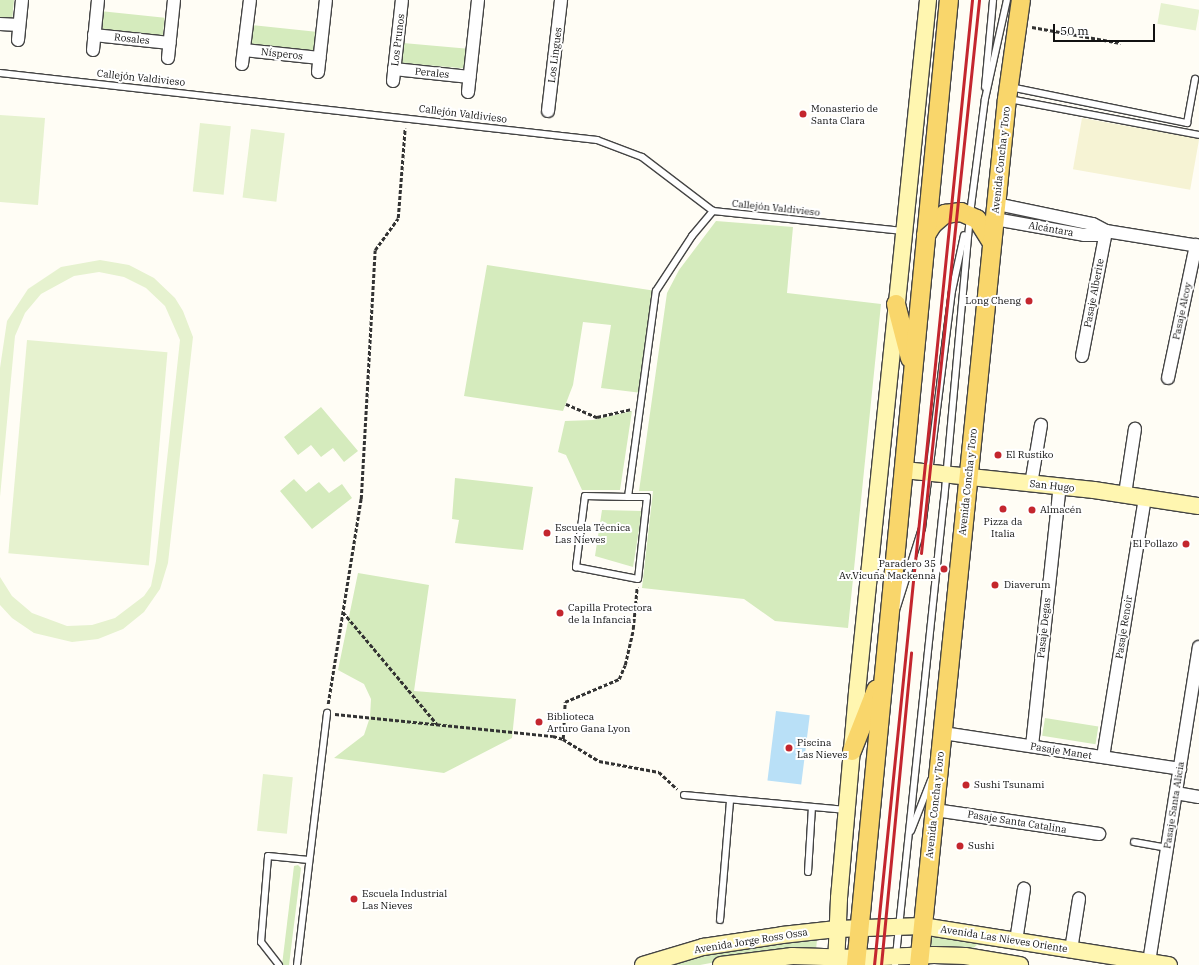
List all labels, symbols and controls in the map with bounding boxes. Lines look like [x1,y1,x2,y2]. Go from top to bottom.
street label: Los Prunos [389,13,407,67]
scale bar [1055,16,1157,42]
text: 50 m [1060,23,1089,38]
street label: Los Lingues [546,26,564,84]
street label: Rosales [114,31,150,47]
street label: Nísperos [260,46,304,62]
street label: Perales [414,65,450,81]
street label: Callejón Valdivieso [96,67,186,89]
place label: Monasterio de Santa Clara [811,102,878,126]
street label: Callejón Valdivieso [418,103,508,125]
street label: Avenida Concha y Toro [989,106,1013,214]
marker: Monasterio de Santa Clara [798,109,808,119]
street label: Callejón Valdivieso [731,197,821,219]
street label: Alcántara [1027,219,1075,239]
street label: Pasaje Alberite [1081,257,1107,329]
street label: Pasaje Alcoy [1170,281,1194,341]
place label: Long Cheng [965,295,1021,307]
marker: Long Cheng [1024,296,1034,306]
street label: Avenida Concha y Toro [956,428,980,536]
place label: El Rustiko [1006,449,1053,461]
marker: El Rustiko [993,450,1003,460]
street label: San Hugo [1029,478,1075,494]
marker: Pizza da Italia [998,504,1008,514]
place label: Almacén [1040,504,1082,516]
marker: Almacén [1027,505,1037,515]
place label: Pizza da Italia [984,515,1022,538]
place label: Escuela Técnica Las Nieves [555,521,630,544]
marker: Escuela Técnica Las Nieves [542,528,552,538]
place label: El Pollazo [1133,538,1178,550]
marker: El Pollazo [1181,539,1191,549]
place label: Paradero 35 Av.Vicuña Mackenna [839,557,936,580]
marker: Paradero 35 Av.Vicuña Mackenna [939,564,949,574]
marker: Diaverum [989,579,1001,591]
place label: Diaverum [1004,579,1050,591]
street label: Pasaje Renoir [1113,594,1135,660]
street label: Pasaje Degas [1035,597,1053,659]
place label: Capilla Protectora de la Infancia [568,601,652,624]
marker: Capilla Protectora de la Infancia [555,608,565,618]
place label: Biblioteca Arturo Gana Lyon [547,710,630,734]
marker: Biblioteca Arturo Gana Lyon [534,717,544,727]
place label: Piscina Las Nieves [797,736,847,760]
street label: Pasaje Manet [1029,740,1093,762]
marker: Piscina Las Nieves [784,743,794,753]
street label: Avenida Concha y Toro [923,751,947,859]
street label: Pasaje Santa Alicia [1161,760,1187,850]
place label: Sushi Tsunami [974,779,1044,791]
marker: Sushi Tsunami [961,780,971,790]
street label: Pasaje Santa Catalina [966,808,1068,836]
place label: Sushi [968,840,994,852]
marker: Sushi [955,841,965,851]
place label: Escuela Industrial Las Nieves [362,887,447,910]
marker: Escuela Industrial Las Nieves [349,894,359,904]
street label: Avenida Las Nieves Oriente [940,923,1068,955]
street label: Avenida Jorge Ross Ossa [693,926,809,956]

